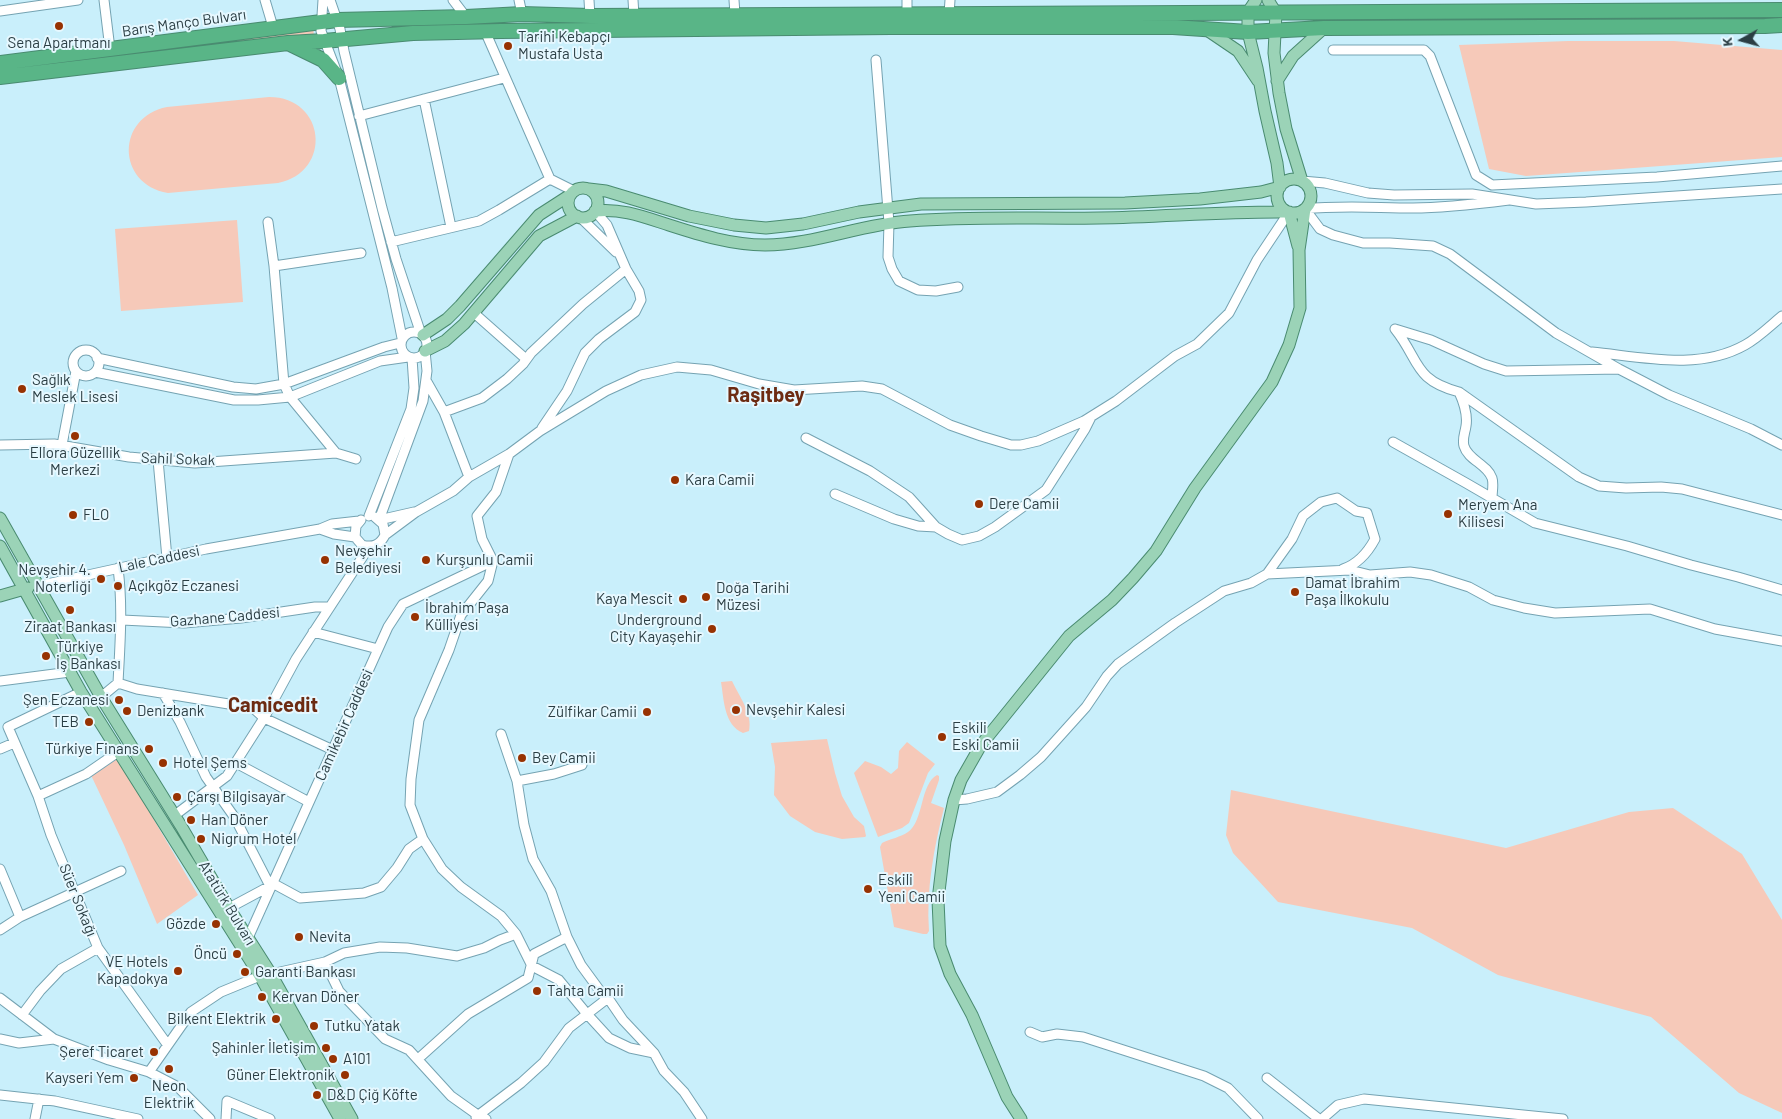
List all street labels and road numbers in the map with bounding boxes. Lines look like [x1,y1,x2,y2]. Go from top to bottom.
street label: Barış Manço Bulvarı [121,5,247,41]
street label: Sahil Sokak [141,449,215,469]
street label: Lale Caddesi [117,542,201,576]
street label: Gazhane Caddesi [169,603,281,631]
street label: Camikebir Caddesi [311,666,377,784]
street label: Atatürk Bulvarı [195,857,259,949]
street label: Süer Sokağı [55,861,101,939]

